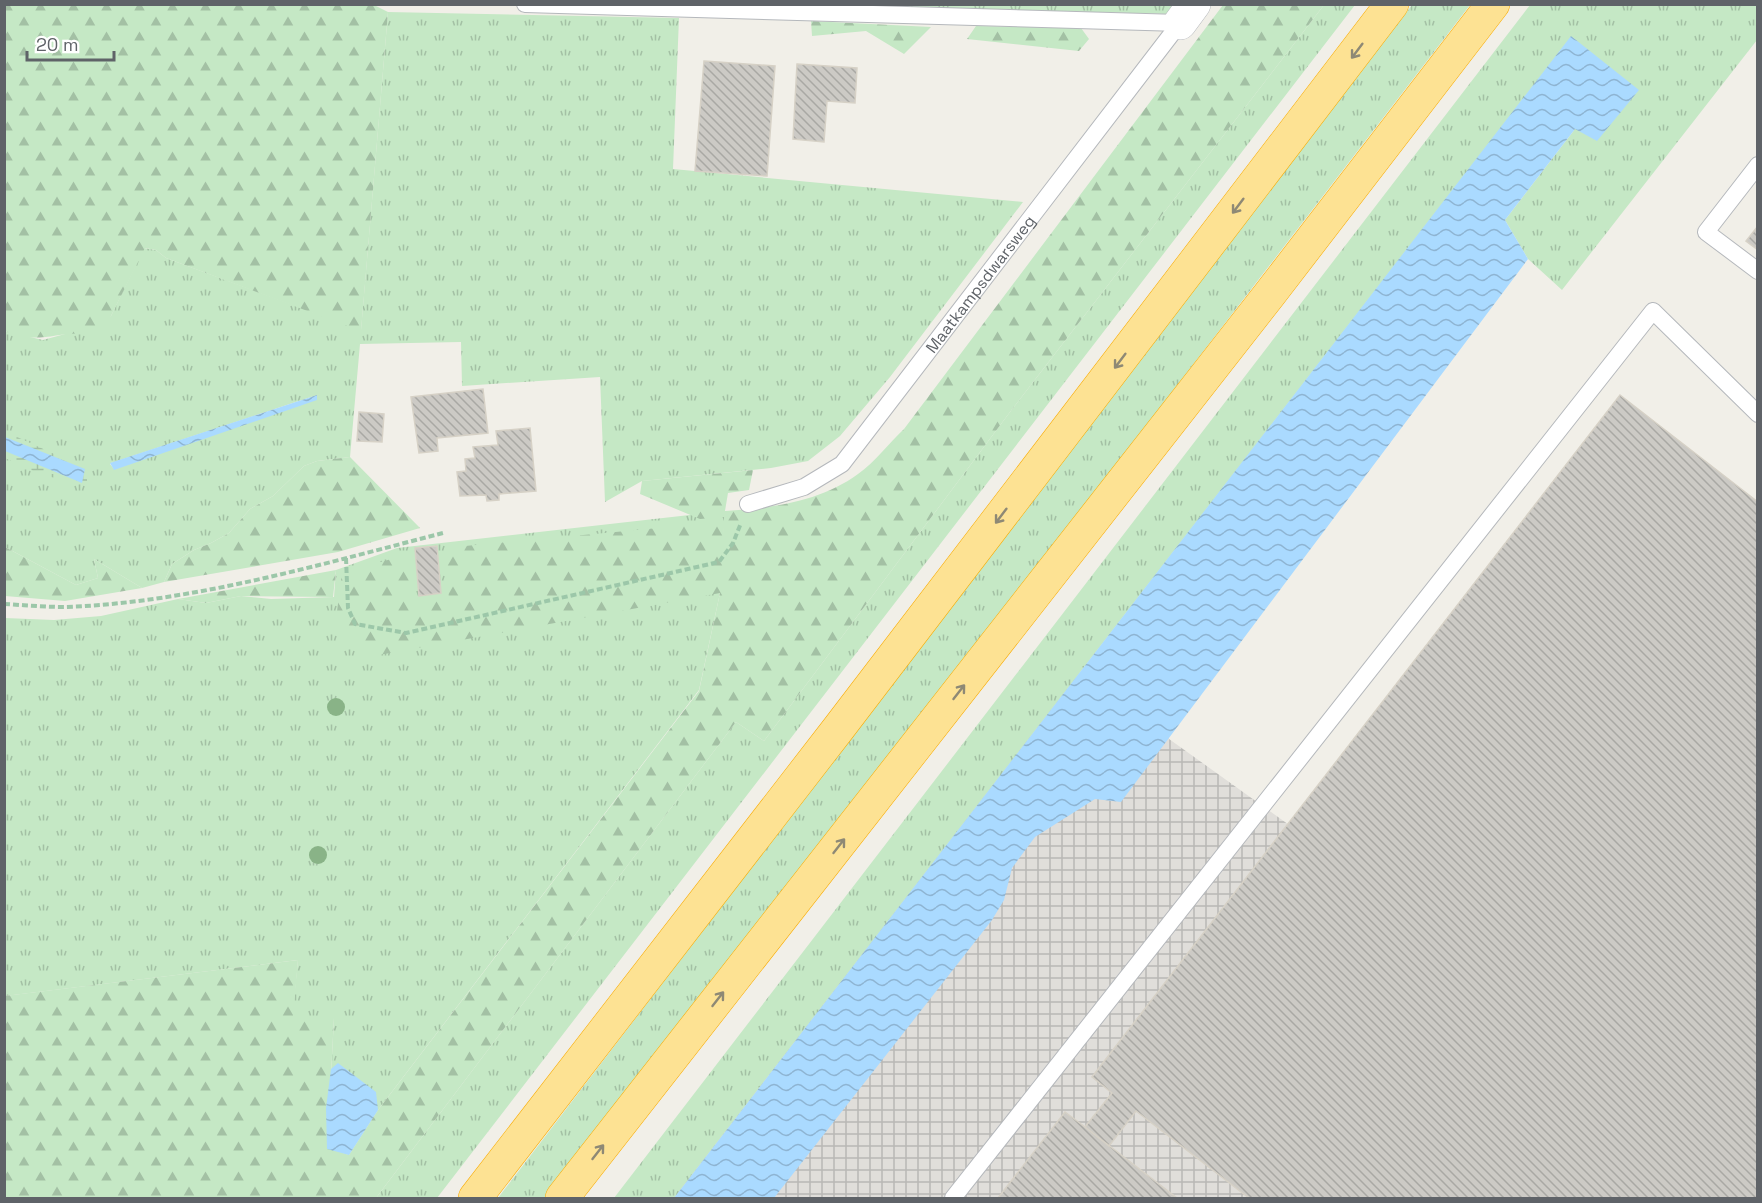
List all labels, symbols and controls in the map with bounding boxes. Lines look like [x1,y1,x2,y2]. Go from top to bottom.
scale bar [27,24,114,62]
text: 20 m [36,33,79,56]
one-way arrow [1350,43,1363,59]
one-way arrow [1232,198,1245,214]
street label: Maatkampsdwarsweg [921,211,1040,357]
one-way arrow [1113,352,1126,368]
one-way arrow [995,507,1008,523]
one-way arrow [952,684,965,700]
one-way arrow [832,838,845,854]
one-way arrow [712,991,725,1007]
one-way arrow [591,1145,604,1161]

